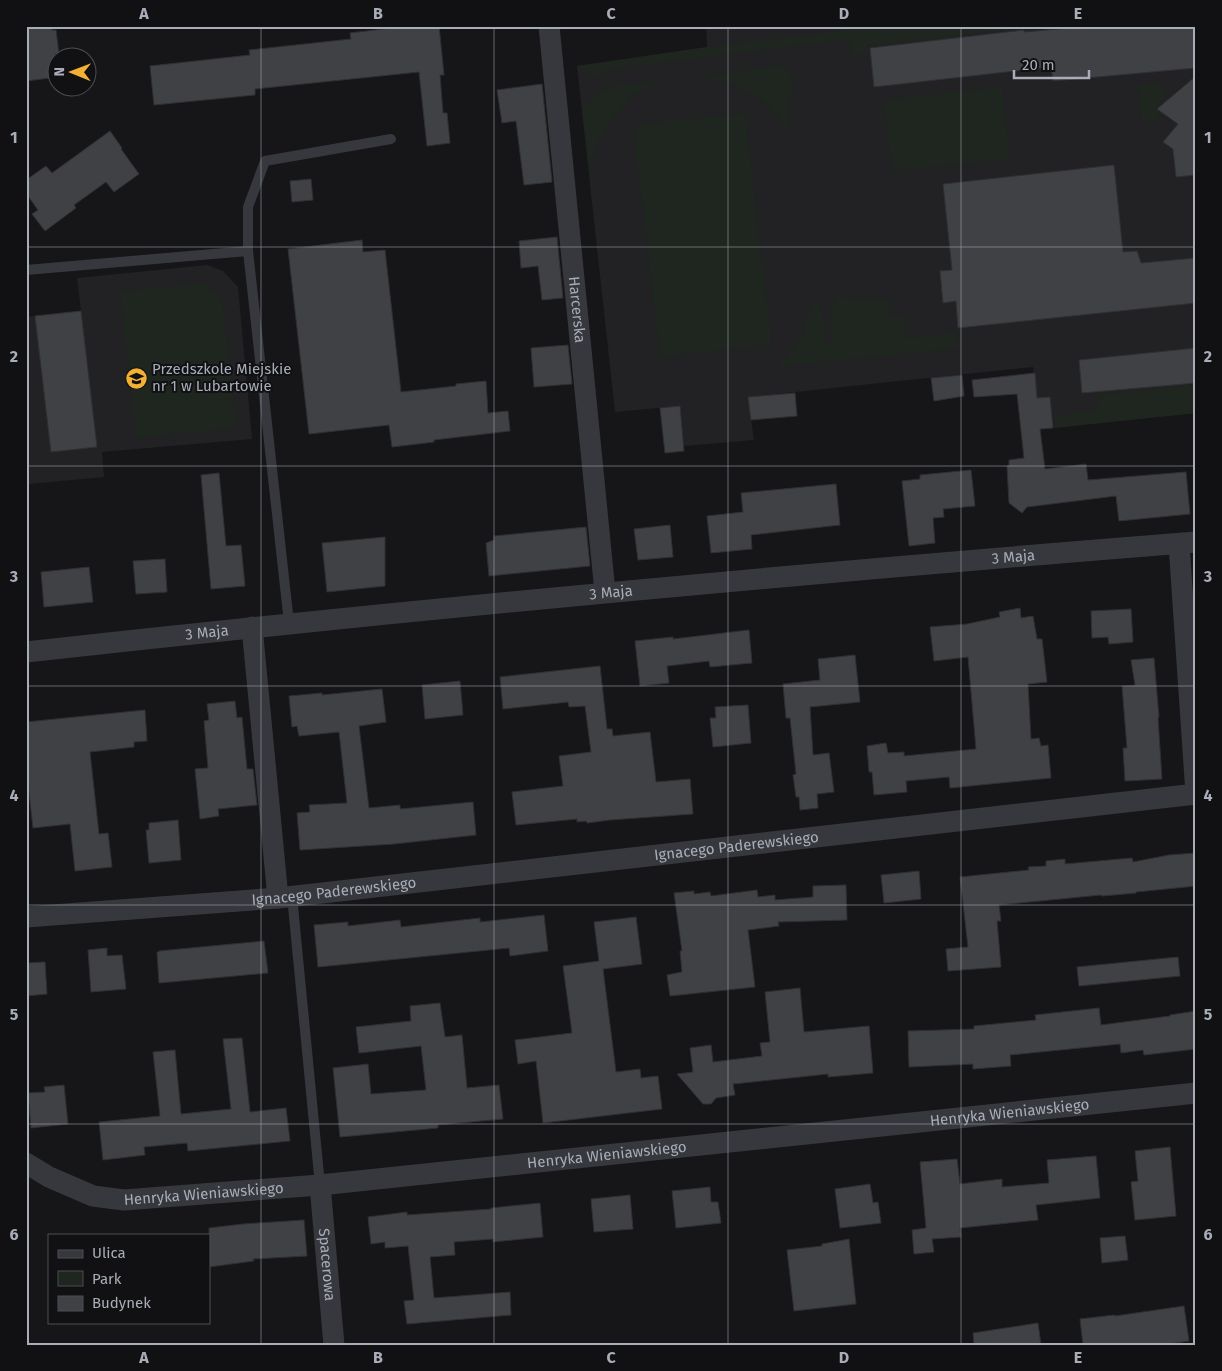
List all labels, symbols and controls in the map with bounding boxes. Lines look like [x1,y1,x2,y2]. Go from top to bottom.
text: A [138,4,149,23]
text: B [373,4,383,23]
text: C [606,4,616,23]
text: D [839,4,849,23]
text: E [1074,4,1082,23]
north arrow [48,48,98,98]
scale bar [1014,48,1090,80]
text: 20 m [1022,56,1055,74]
text: N [51,67,68,77]
text: 1 [10,128,18,147]
text: 1 [1204,128,1212,147]
street label: Harcerska [565,275,589,344]
text: 2 [10,347,18,366]
text: 2 [1204,347,1212,366]
place label: Przedszkole Miejskie nr 1 w Lubartowie [152,360,291,395]
school or university icon: Przedszkole Miejskie nr 1 w Lubartowie [124,366,148,390]
street label: 3 Maja [991,546,1036,568]
text: 3 [9,567,18,586]
text: 3 [1203,567,1212,586]
street label: 3 Maja [588,581,633,603]
street label: 3 Maja [184,621,230,644]
text: 4 [9,786,19,805]
text: 4 [1203,786,1213,805]
street label: Ignacego Paderewskiego [653,828,820,864]
street label: Ignacego Paderewskiego [251,873,417,909]
text: 5 [10,1005,19,1024]
text: 5 [1204,1005,1213,1024]
street label: Henryka Wieniawskiego [929,1095,1090,1130]
street label: Henryka Wieniawskiego [526,1138,687,1172]
street label: Henryka Wieniawskiego [123,1179,284,1209]
text: 6 [9,1225,19,1244]
text: 6 [1203,1225,1213,1244]
street label: Spacerowa [315,1228,339,1302]
legend [48,1234,210,1324]
text: Ulica [92,1244,126,1262]
text: Park [92,1270,122,1288]
text: Budynek [92,1294,151,1312]
text: A [138,1348,149,1367]
text: B [373,1348,383,1367]
text: C [606,1348,616,1367]
text: D [839,1348,849,1367]
text: E [1074,1348,1082,1367]

